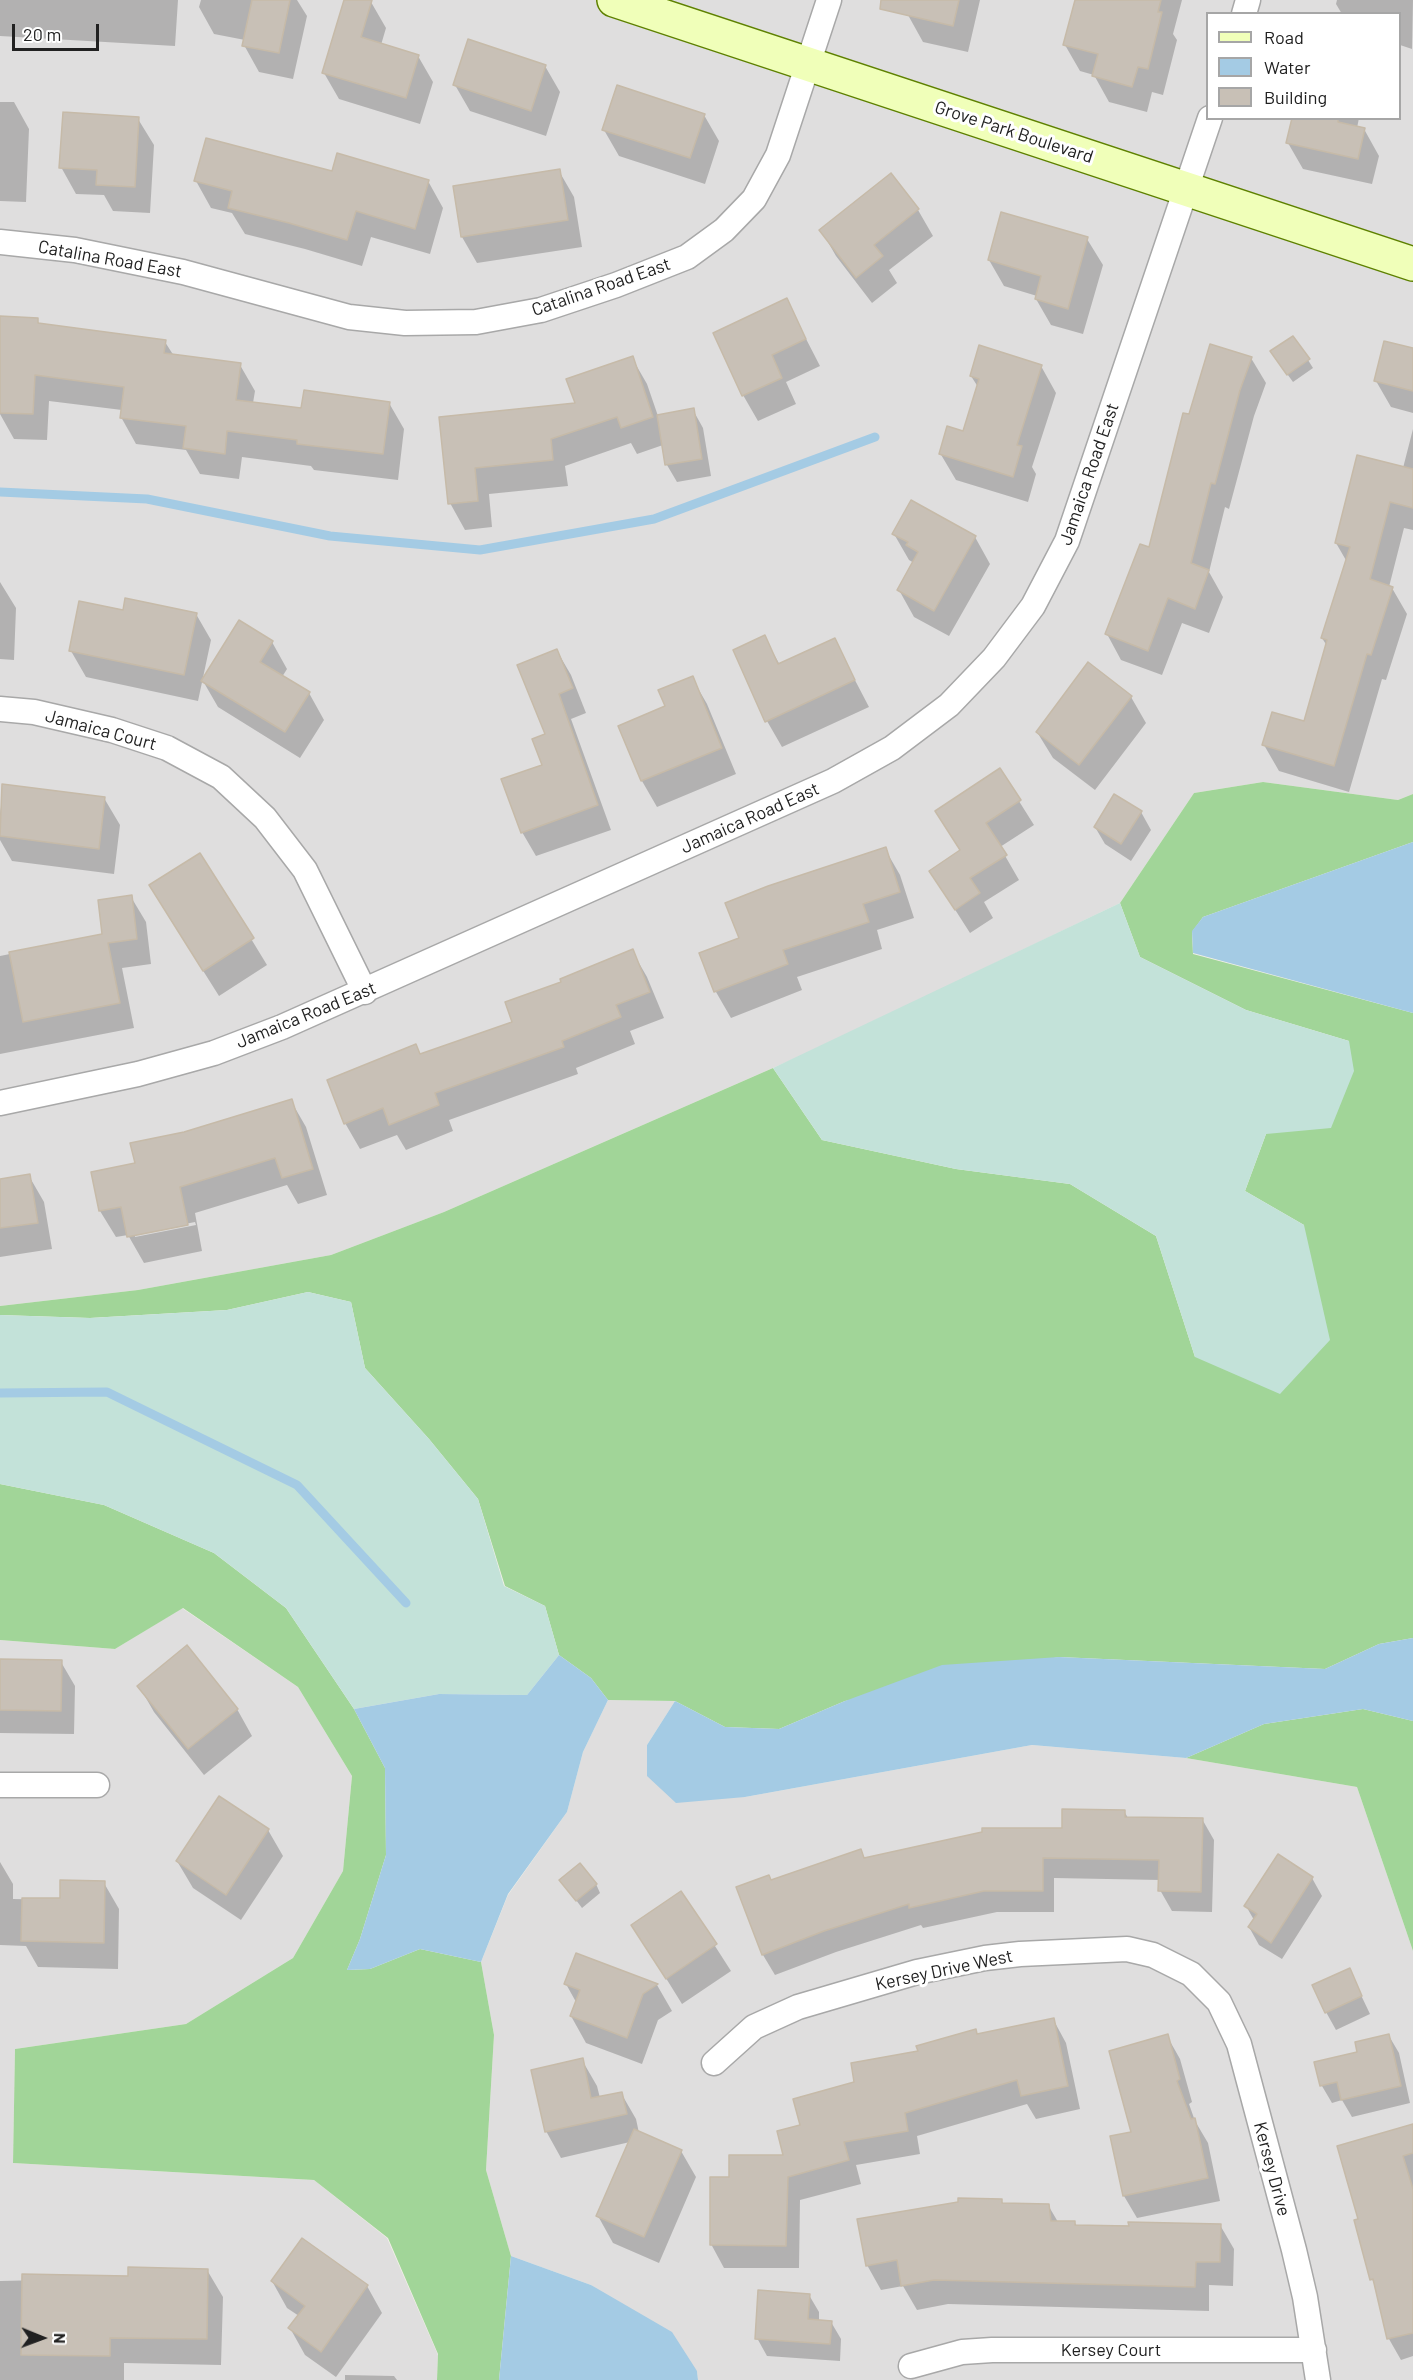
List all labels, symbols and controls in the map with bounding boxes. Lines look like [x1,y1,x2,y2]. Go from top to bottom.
scale bar [15,12,102,50]
legend [1206,12,1401,120]
text: 20 m [23,23,61,45]
text: Road [1264,26,1304,48]
text: Water [1264,56,1311,78]
text: Building [1264,86,1327,108]
street label: Grove Park Boulevard [932,96,1096,168]
street label: Catalina Road East [36,236,184,282]
street label: Catalina Road East [529,253,673,321]
street label: Jamaica Road East [1055,400,1123,548]
street label: Jamaica Court [43,705,159,755]
street label: Jamaica Road East [678,778,822,858]
street label: Jamaica Road East [233,977,379,1053]
street label: Kersey Drive West [873,1945,1015,1995]
street label: Kersey Drive [1249,2119,1295,2219]
north arrow [12,2308,72,2368]
text: N [51,2333,70,2344]
street label: Kersey Court [1061,2339,1161,2361]

